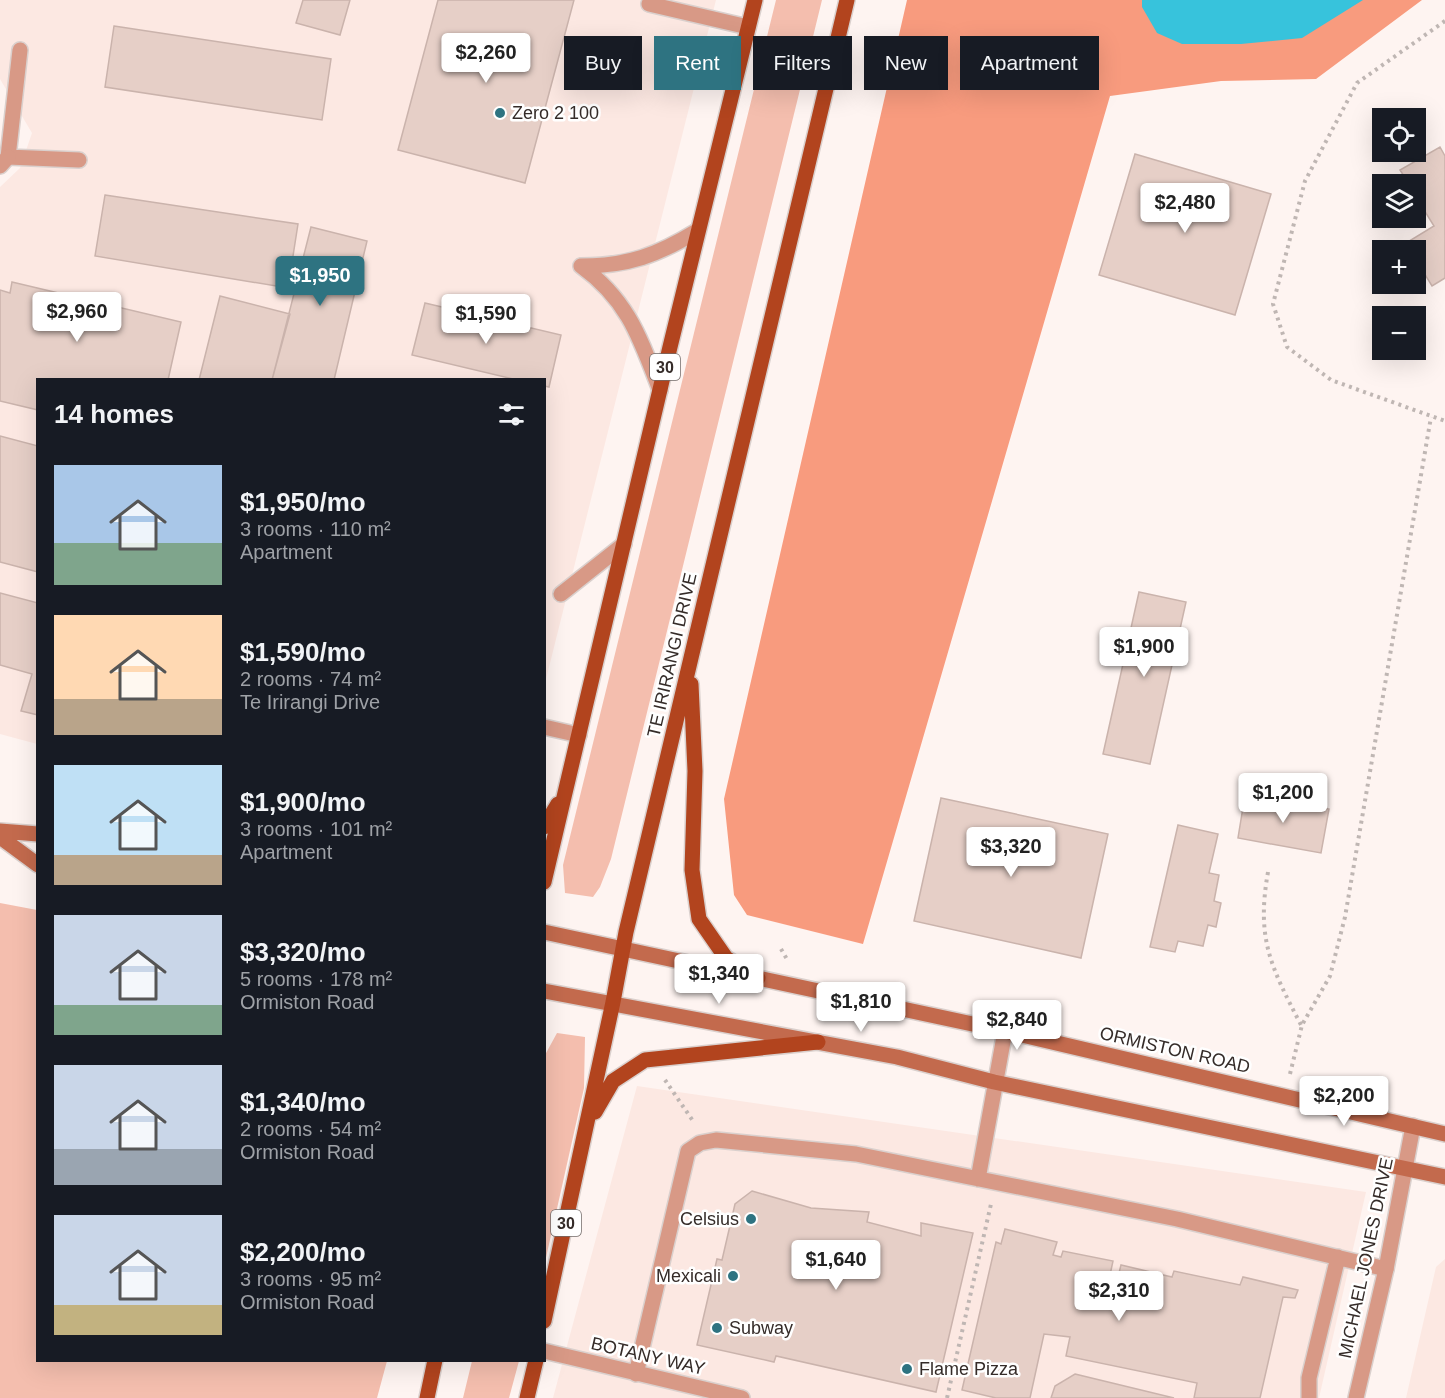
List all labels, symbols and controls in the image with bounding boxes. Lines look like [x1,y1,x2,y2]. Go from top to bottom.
pin: $2,260 [437,33,535,84]
chip: Buy [564,36,642,90]
chip: Rent [654,36,741,90]
chip: Filters [753,36,852,90]
chip: New [864,36,948,90]
chip: Apartment [960,36,1099,90]
text: $2,260 [455,41,517,63]
place label: Zero 2 100 [512,103,599,123]
marker: Zero 2 100 [493,106,507,120]
map controls [1372,108,1426,360]
button: locate [1372,108,1426,162]
button: layers [1372,174,1426,228]
pin: $2,480 [1136,183,1234,234]
text: $2,480 [1154,191,1216,213]
button: + [1372,240,1426,294]
pin: $1,950 [271,256,369,307]
text: $1,950 [289,264,351,286]
pin: $2,960 [28,292,126,343]
pin: $1,590 [437,294,535,345]
text: $2,960 [46,300,108,322]
text: $1,590 [455,302,517,324]
button: − [1372,306,1426,360]
road number: 30 [650,354,680,380]
icon: filters [495,398,528,431]
text: 14 homes [54,399,174,429]
text: $1,950/mo [240,487,366,517]
icon: home [102,489,174,561]
text: 3 rooms · 110 m² [240,518,391,540]
text: Apartment [240,541,332,563]
street label: TE IRIRANGI DRIVE [643,571,701,739]
pin: $1,900 [1095,627,1193,678]
text: $1,900 [1113,635,1175,657]
text: $1,590/mo [240,637,366,667]
icon: home [102,639,174,711]
text: 2 rooms · 74 m² [240,668,381,690]
text: Te Irirangi Drive [240,691,380,713]
pin: $1,200 [1234,773,1332,824]
text: $1,200 [1252,781,1314,803]
text: $1,900/mo [240,787,366,817]
icon: home [102,789,174,861]
text: 3 rooms · 101 m² [240,818,392,840]
pin: $3,320 [962,827,1060,878]
text: $3,320 [980,835,1042,857]
text: Apartment [240,841,332,863]
text: $3,320/mo [240,937,366,967]
icon: home [102,939,174,1011]
pin: $1,340 [670,954,768,1005]
text: $1,340 [688,962,750,984]
text: 5 rooms · 178 m² [240,968,392,990]
pin: $1,810 [812,982,910,1033]
text: $1,810 [830,990,892,1012]
text: Ormiston Road [240,991,375,1013]
pin: $2,840 [968,1000,1066,1051]
text: $2,840 [986,1008,1048,1030]
street label: ORMISTON ROAD [1098,1023,1252,1077]
pin: $2,200 [1295,1076,1393,1127]
text: $2,200 [1313,1084,1375,1106]
text: $1,340/mo [240,1087,366,1117]
icon: home [102,1089,174,1161]
text: 2 rooms · 54 m² [240,1118,381,1140]
text: Ormiston Road [240,1141,375,1163]
street label: MICHAEL JONES DRIVE [1335,1156,1397,1360]
place label: Celsius [680,1209,739,1229]
road number: 30 [551,1210,581,1236]
marker: Celsius [744,1212,758,1226]
text: $2,200/mo [240,1237,366,1267]
icon: home [102,1239,174,1311]
pin: $1,640 [787,1240,885,1291]
text: $1,640 [805,1248,867,1270]
place label: Mexicali [656,1266,721,1286]
text: 3 rooms · 95 m² [240,1268,381,1290]
marker: Mexicali [726,1269,740,1283]
pin: $2,310 [1070,1271,1168,1322]
text: $2,310 [1088,1279,1150,1301]
text: Ormiston Road [240,1291,375,1313]
place label: Subway [729,1318,793,1338]
marker: Subway [710,1321,724,1335]
street label: BOTANY WAY [589,1333,707,1379]
place label: Flame Pizza [919,1359,1019,1379]
marker: Flame Pizza [900,1362,914,1376]

